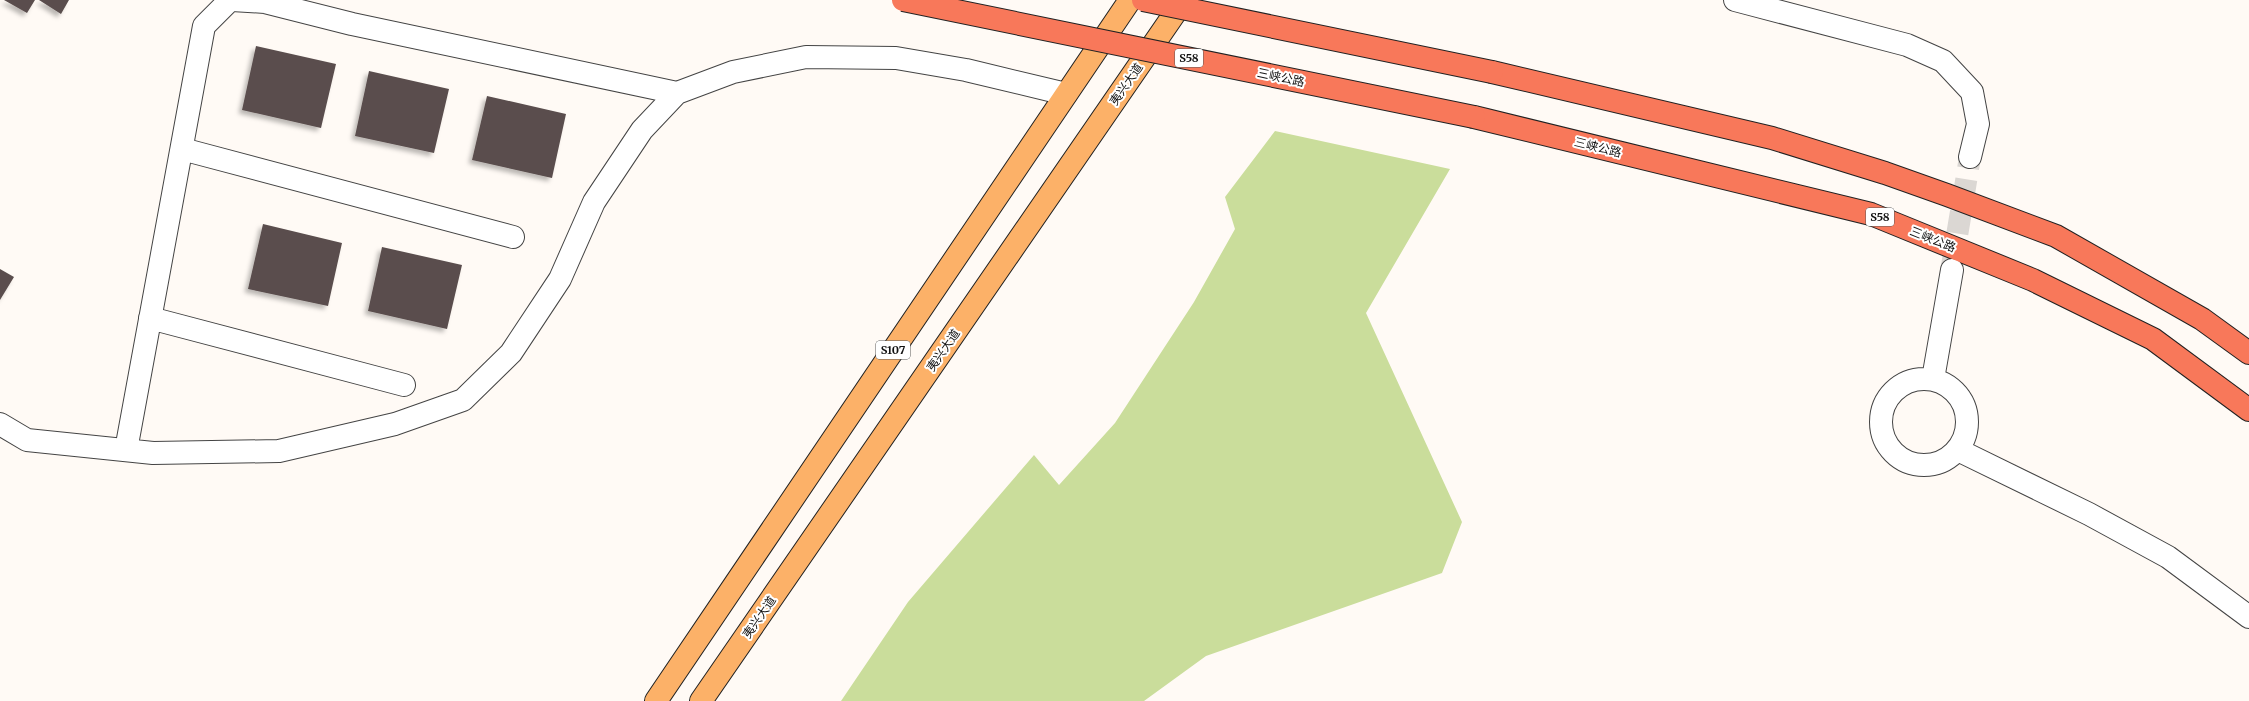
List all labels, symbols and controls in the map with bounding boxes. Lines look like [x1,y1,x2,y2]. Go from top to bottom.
road number: S58 [1175,49,1203,67]
street label: 夷兴大道 [1106,60,1146,108]
street label: 三峡公路 [1256,65,1306,89]
street label: 三峡公路 [1573,134,1623,160]
road number: S58 [1866,208,1894,226]
street label: 三峡公路 [1908,223,1958,255]
street label: 夷兴大道 [923,326,963,374]
road number: S107 [876,341,910,359]
street label: 夷兴大道 [739,593,779,641]

